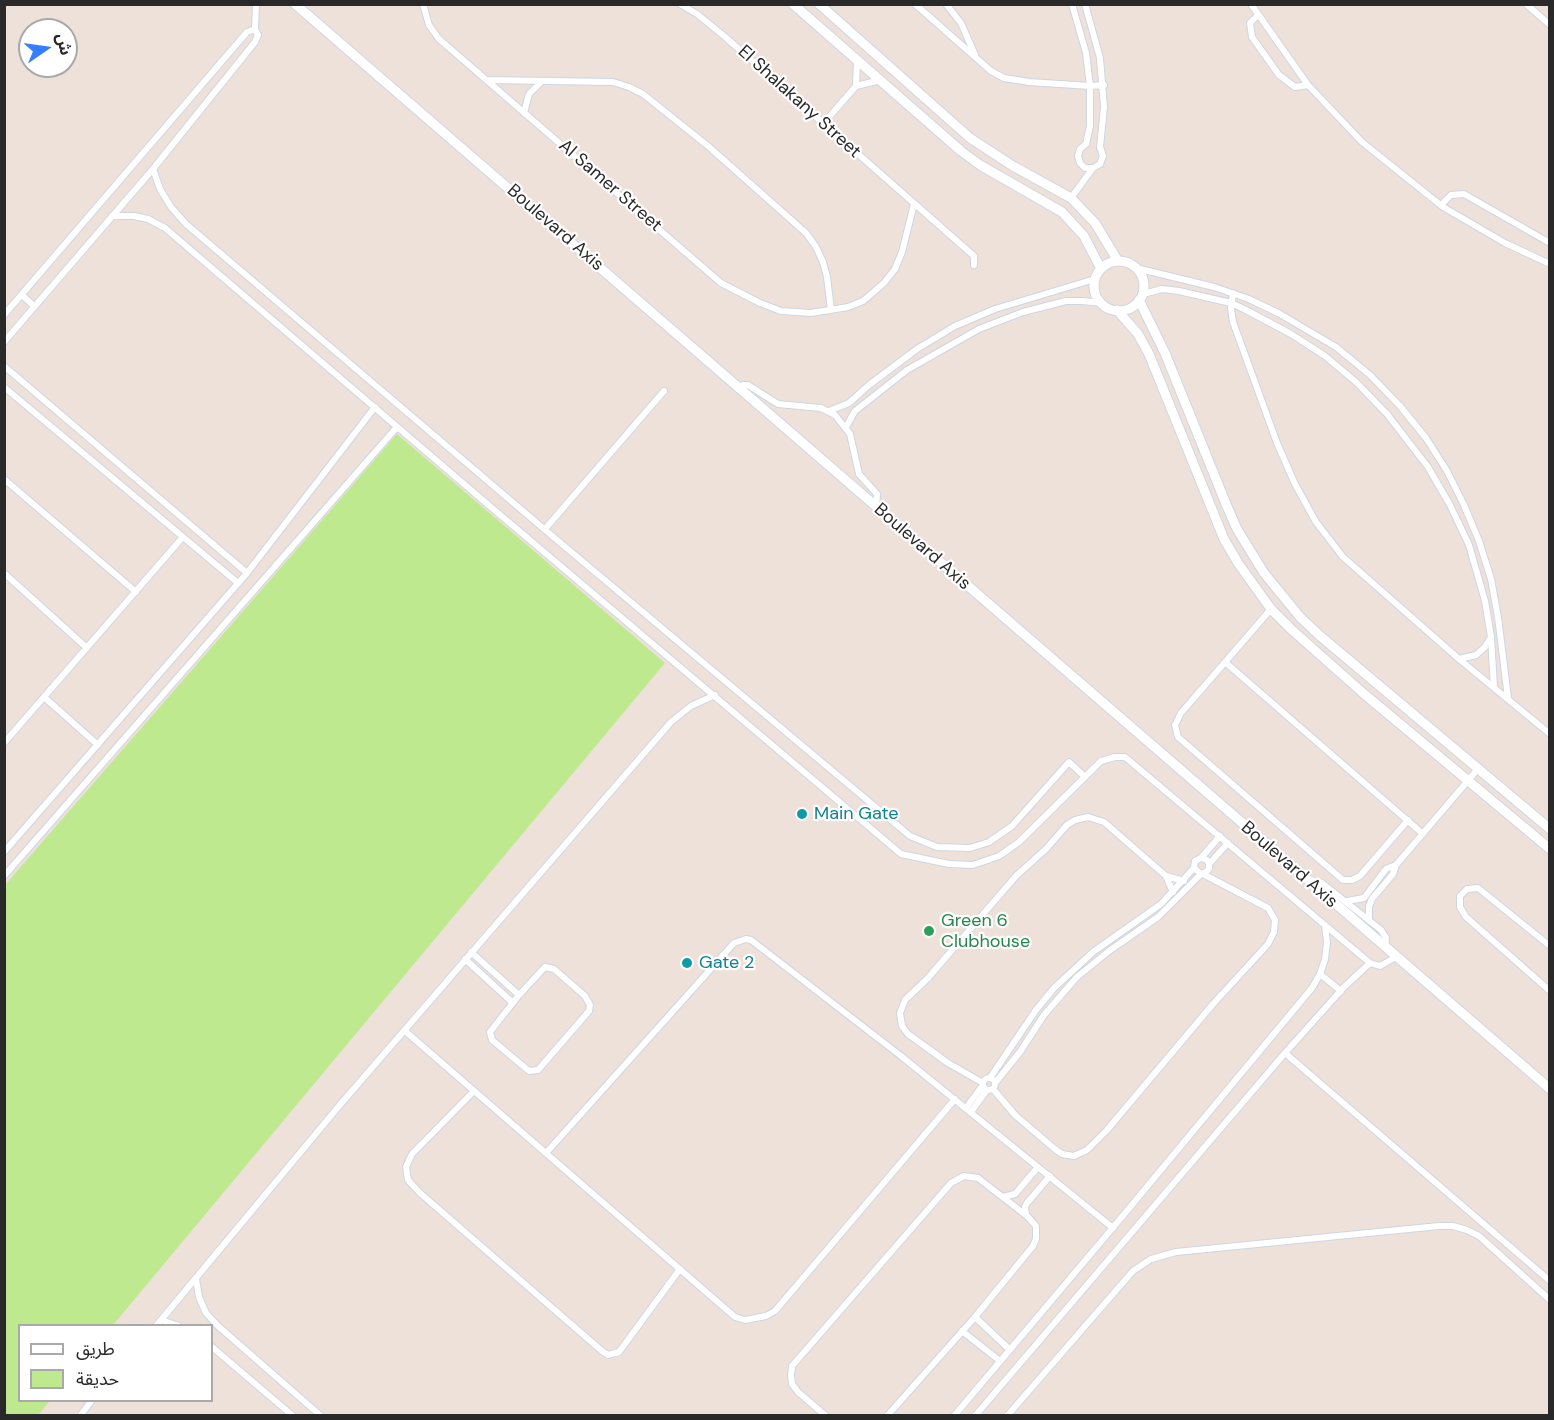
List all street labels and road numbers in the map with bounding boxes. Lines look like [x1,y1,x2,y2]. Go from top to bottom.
street label: El Shalakany Street [733,41,865,163]
street label: Al Samer Street [554,135,666,237]
street label: Boulevard Axis [502,180,608,276]
street label: Boulevard Axis [869,499,975,595]
street label: Boulevard Axis [1236,817,1342,913]

